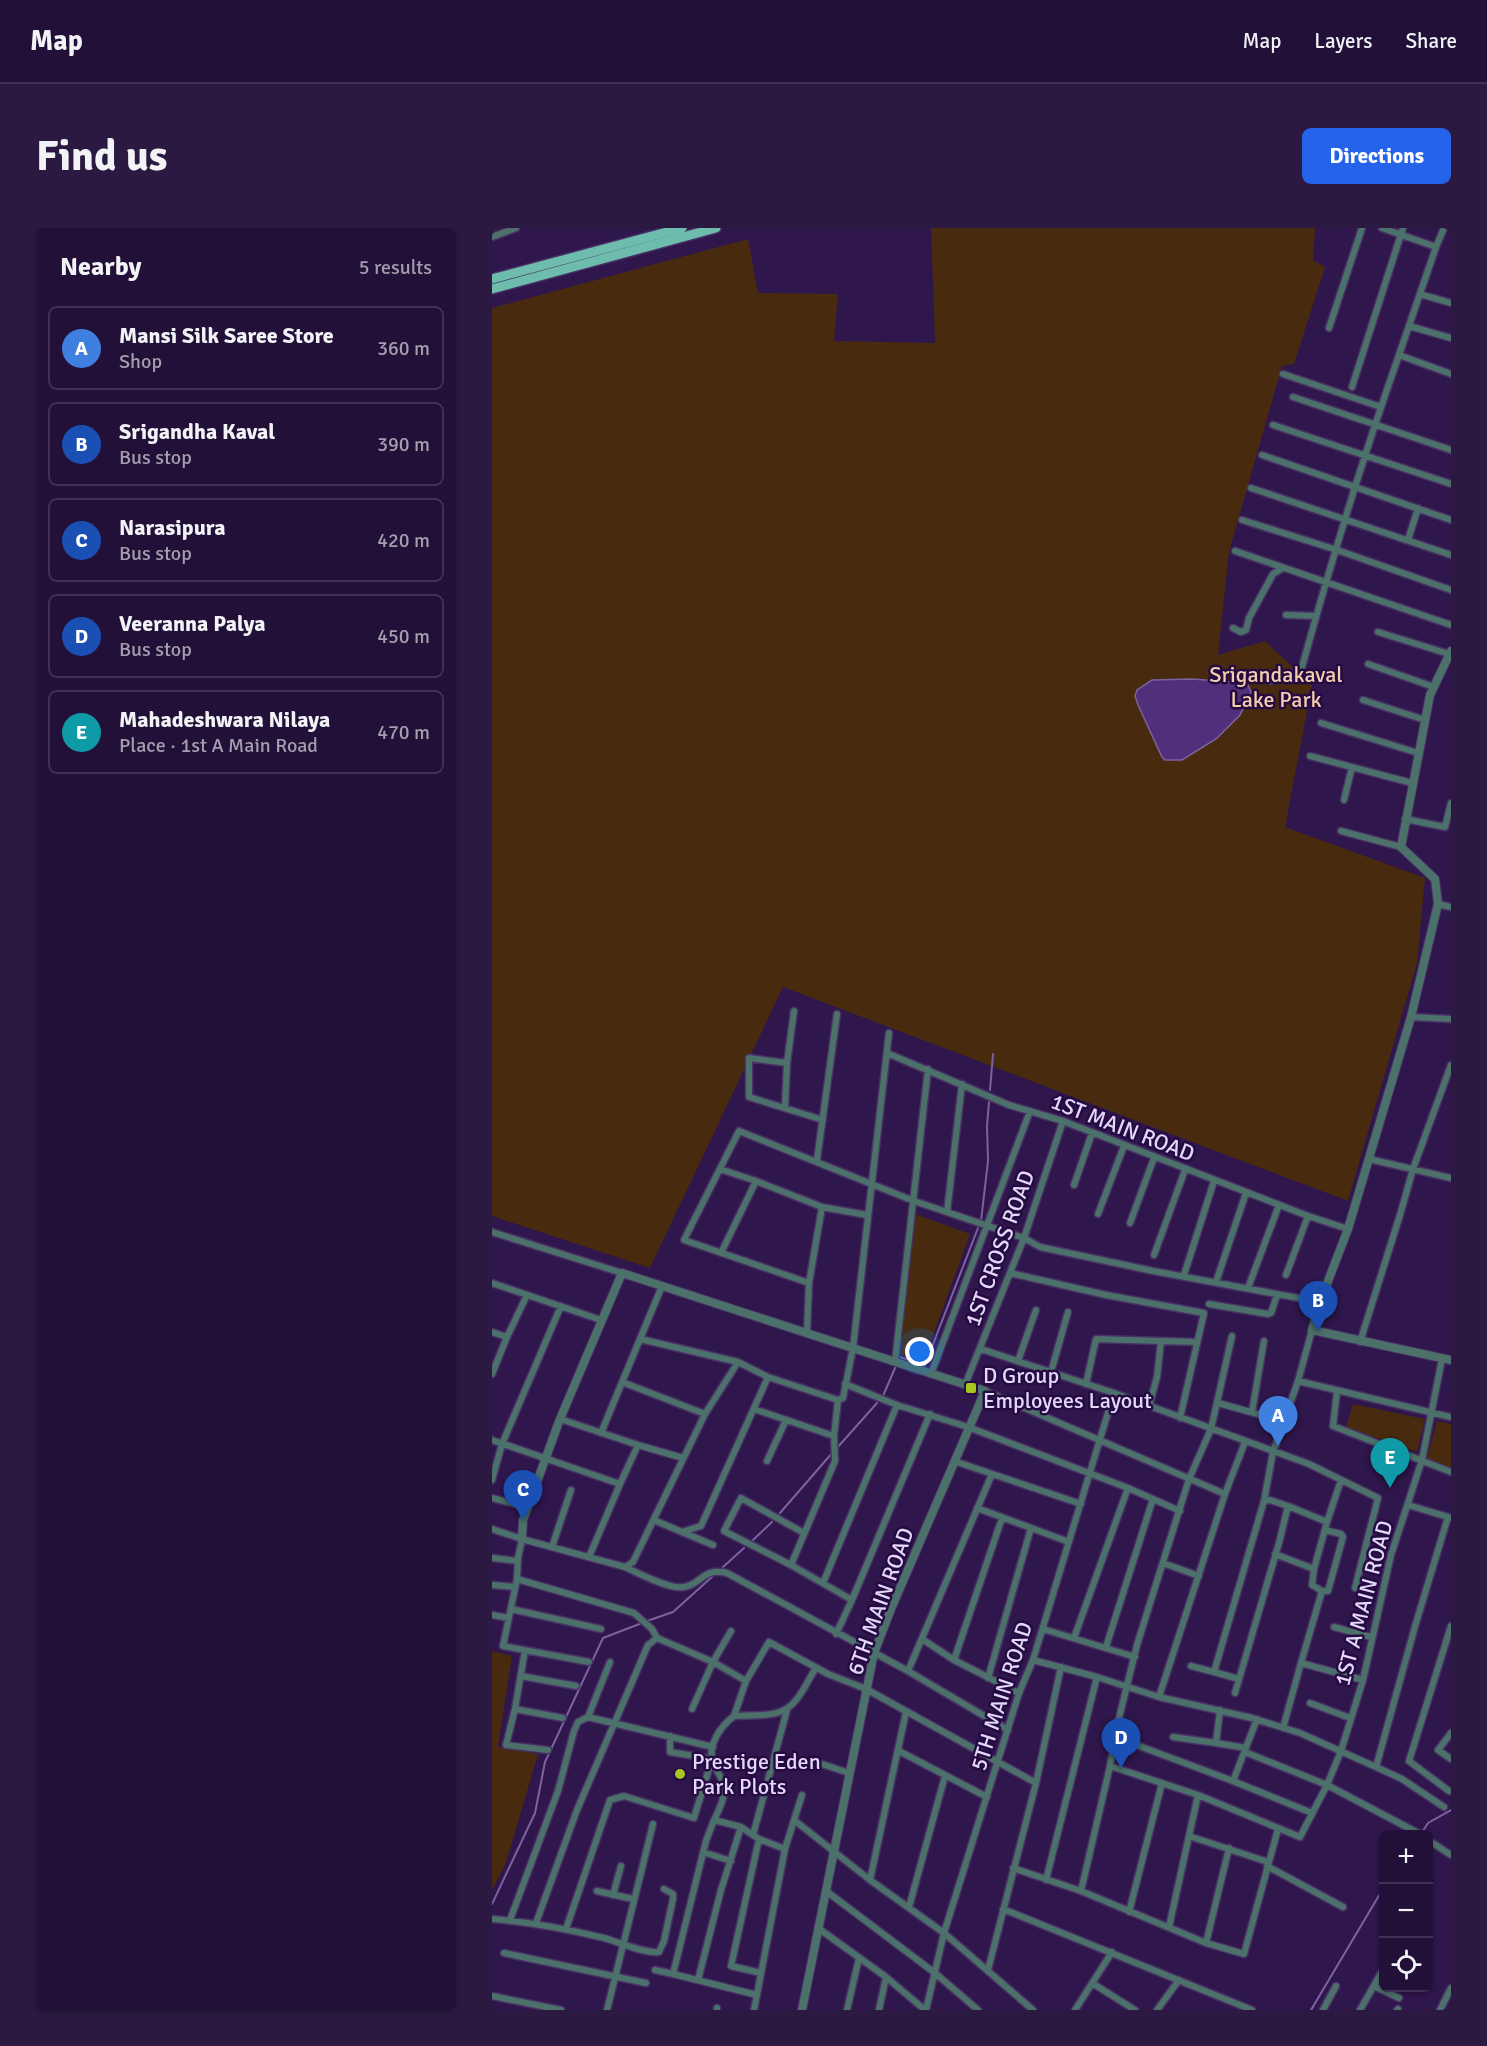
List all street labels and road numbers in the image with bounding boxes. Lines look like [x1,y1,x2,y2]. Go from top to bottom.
street label: 1ST MAIN ROAD [1047,1088,1198,1167]
street label: 1ST CROSS ROAD [959,1167,1040,1330]
street label: 1ST A MAIN ROAD [1328,1518,1398,1689]
street label: 6TH MAIN ROAD [841,1524,920,1678]
street label: 5TH MAIN ROAD [965,1618,1038,1774]

